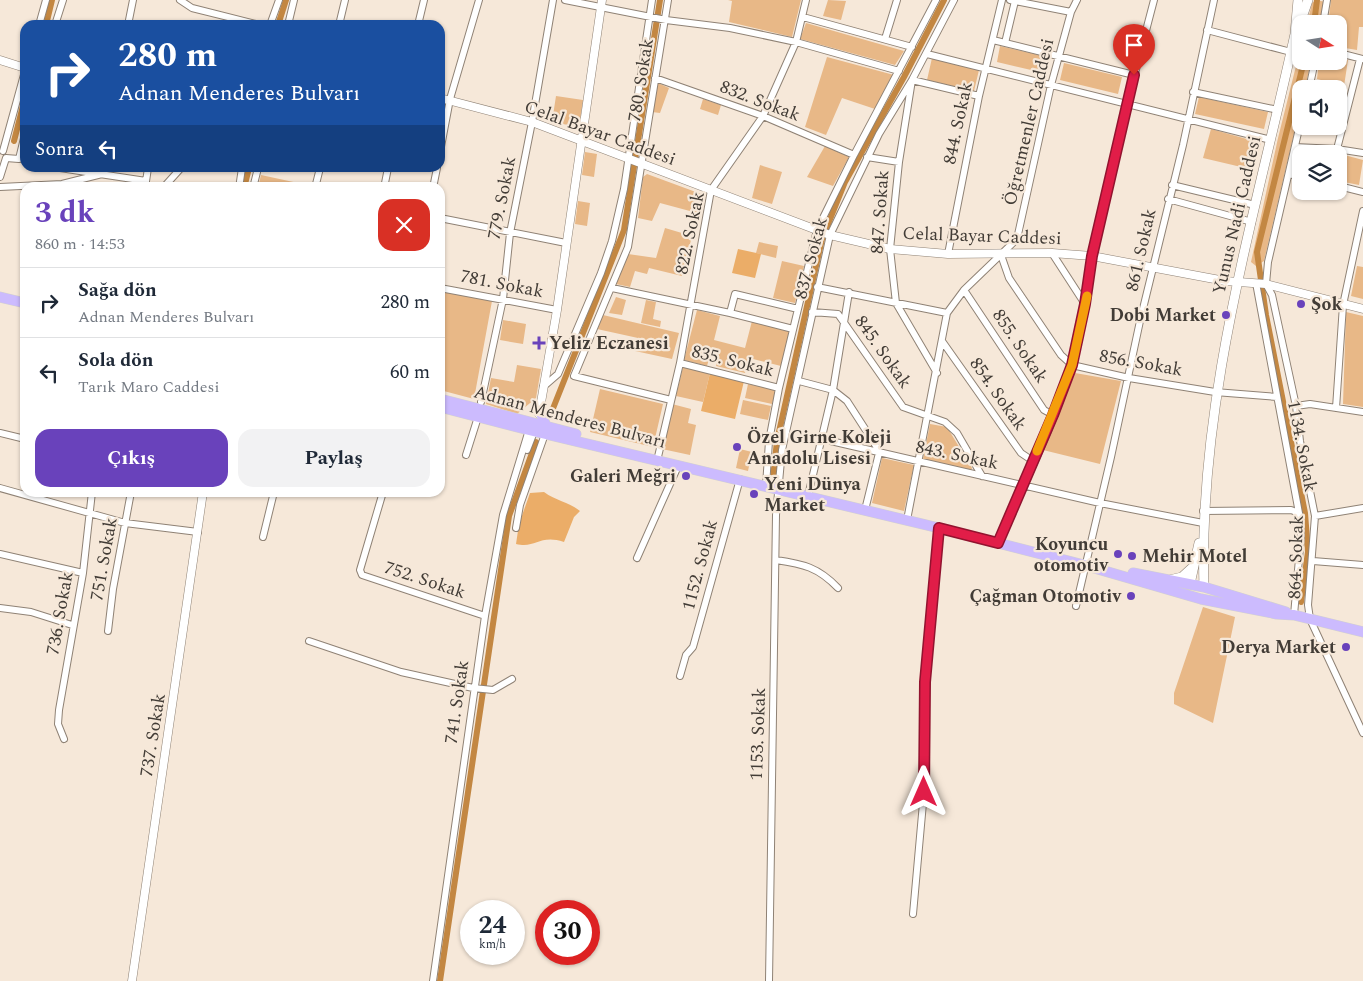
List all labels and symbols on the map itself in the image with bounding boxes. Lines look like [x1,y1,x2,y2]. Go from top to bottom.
north arrow [1292,15,1348,70]
pin [1113,24,1155,75]
street label: 780. Sokak [621,36,661,124]
street label: Öğretmenler Caddesi [997,36,1061,208]
street label: 832. Sokak [716,73,804,129]
street label: 844. Sokak [936,79,980,167]
street label: Celal Bayar Caddesi [521,93,679,173]
street label: Yunus Nadi Caddesi [1206,133,1268,297]
street label: 779. Sokak [481,154,523,242]
street label: 847. Sokak [864,169,896,255]
street label: 822. Sokak [668,189,712,277]
street label: 861. Sokak [1118,206,1164,294]
street label: 837. Sokak [787,214,835,302]
street label: Celal Bayar Caddesi [902,220,1062,252]
street label: 781. Sokak [458,263,546,305]
place label: Şok [1311,291,1342,318]
marker: Şok [1295,298,1307,310]
place label: Dobi Market [1109,302,1216,329]
street label: 855. Sokak [985,304,1055,388]
marker: Dobi Market [1220,309,1232,321]
street label: 845. Sokak [848,310,918,394]
place label: Yeliz Eczanesi [549,330,669,357]
marker: Yeliz Eczanesi [533,337,545,349]
street label: 835. Sokak [689,338,777,384]
street label: 856. Sokak [1097,342,1185,384]
street label: 854. Sokak [963,352,1033,436]
street label: Adnan Menderes Bulvarı [471,378,669,456]
street label: 1134. Sokak [1280,398,1324,494]
place label: Özel Girne Koleji Anadolu Lisesi [747,424,891,472]
street label: 843. Sokak [913,433,1001,477]
marker: Özel Girne Koleji Anadolu Lisesi [731,441,743,453]
place label: Galeri Meğri [570,463,676,490]
marker: Galeri Meğri [680,470,692,482]
place label: Yeni Dünya Market [764,471,862,519]
marker: Yeni Dünya Market [748,488,760,500]
street label: 864. Sokak [1281,514,1311,600]
street label: 751. Sokak [83,515,125,603]
street label: 1152. Sokak [675,517,725,613]
place label: Koyuncu otomotiv [1034,531,1109,579]
place label: Mehir Motel [1142,543,1248,570]
marker: Koyuncu otomotiv [1112,548,1124,560]
marker: Mehir Motel [1126,550,1138,562]
street label: 752. Sokak [381,554,469,606]
street label: 736. Sokak [39,569,81,657]
place label: Çağman Otomotiv [970,583,1122,610]
marker: Çağman Otomotiv [1125,590,1137,602]
place label: Derya Market [1221,634,1336,661]
marker: Derya Market [1340,641,1352,653]
street label: 741. Sokak [438,658,476,746]
street label: 1153. Sokak [743,687,773,781]
street label: 737. Sokak [133,691,173,779]
position arrow [897,765,949,817]
speed limit sign: 30 [535,900,600,965]

